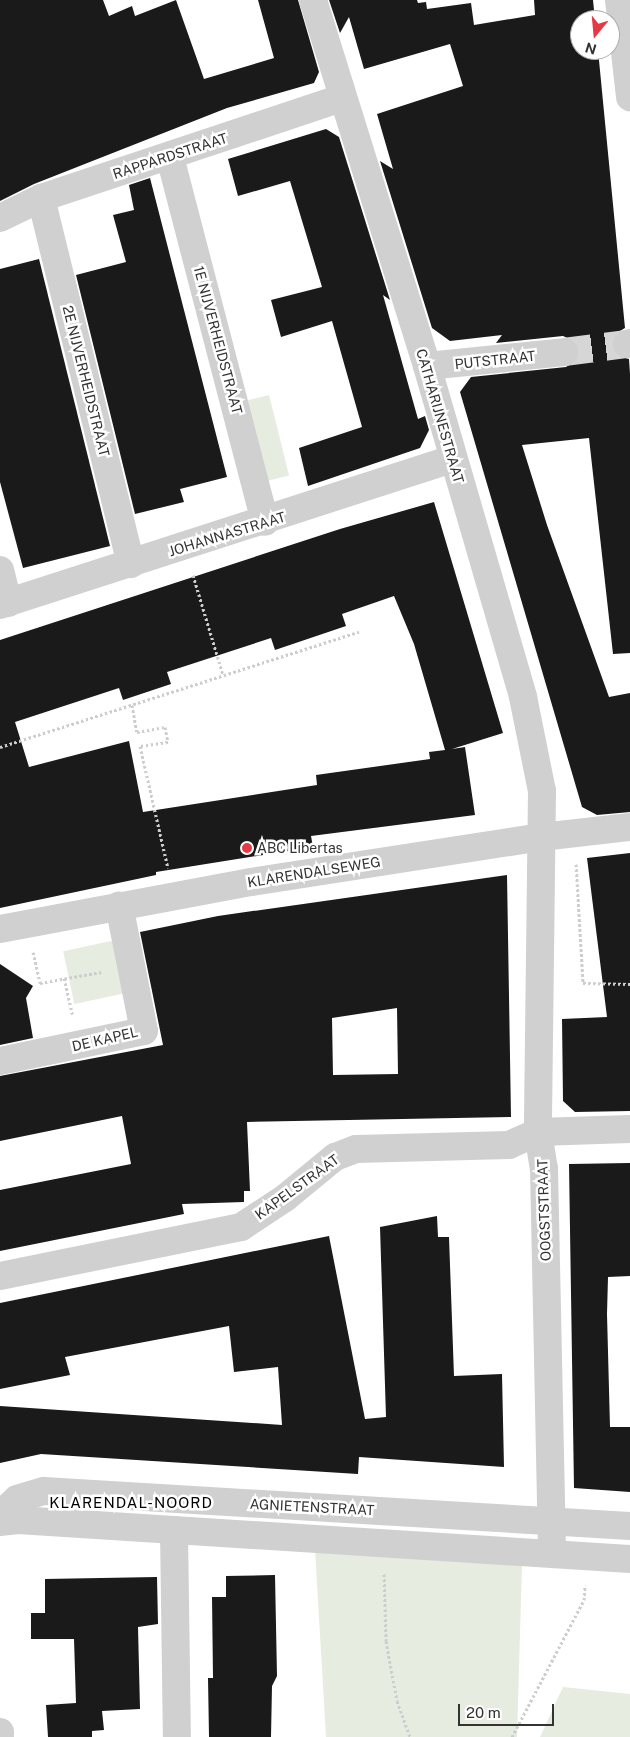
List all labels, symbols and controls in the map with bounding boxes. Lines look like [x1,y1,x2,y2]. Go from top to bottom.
north arrow [570,10,620,60]
text: N [583,39,598,58]
street label: RAPPARDSTRAAT [111,130,229,182]
street label: 1E NIJVERHEIDSTRAAT [190,264,246,416]
street label: 2E NIJVERHEIDSTRAAT [59,304,113,458]
street label: CATHARIJNESTRAAT [413,347,467,485]
street label: PUTSTRAAT [454,347,536,373]
street label: JOHANNASTRAAT [167,508,287,560]
place label: ABC Libertas [257,840,343,856]
marker: ABC Libertas [241,842,253,854]
street label: KLARENDALSEWEG [246,853,382,891]
street label: DE KAPEL [70,1023,140,1055]
street label: KAPELSTRAAT [252,1151,342,1223]
street label: OOGSTSTRAAT [534,1159,554,1261]
district label: KLARENDAL-NOORD [47,1494,215,1512]
street label: AGNIETENSTRAAT [249,1495,375,1519]
scale bar [460,1694,556,1726]
text: 20 m [466,1704,501,1721]

